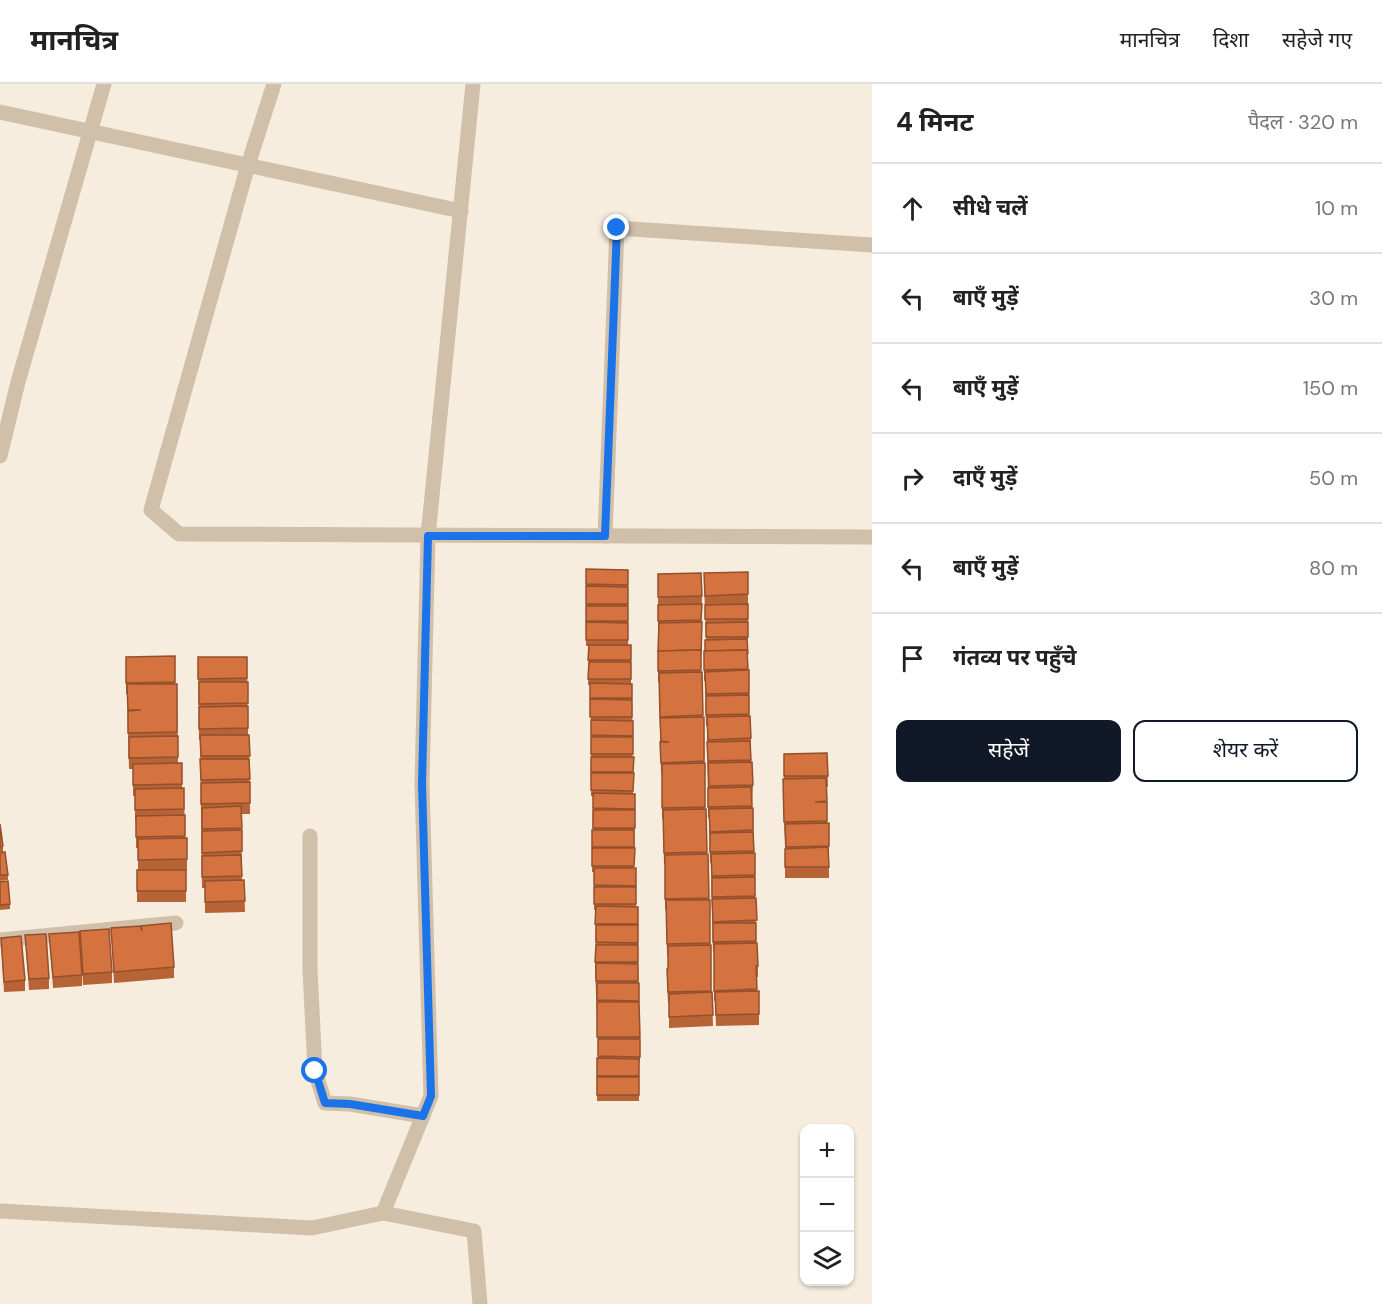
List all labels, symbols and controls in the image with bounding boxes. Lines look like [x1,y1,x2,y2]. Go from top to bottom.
text: मानचित्र [30,22,118,59]
text: मानचित्र [1120,26,1180,54]
text: दिशा [1213,26,1249,54]
text: सहेजे गए [1282,26,1352,54]
text: 4 मिनट [896,105,974,139]
text: पैदल · 320 m [1248,109,1358,135]
icon: ahead [896,192,929,225]
text: सीधे चलें [953,193,1028,222]
text: 10 m [1315,195,1358,221]
route end [603,214,629,240]
icon: left [896,282,929,315]
text: बाएँ मुड़ें [953,283,1019,312]
text: 30 m [1309,285,1358,311]
icon: left [896,372,929,405]
text: बाएँ मुड़ें [953,373,1019,402]
text: 150 m [1303,375,1358,401]
icon: right [896,462,929,495]
text: दाएँ मुड़ें [953,463,1017,492]
text: 50 m [1309,465,1358,491]
icon: left [896,552,929,585]
text: बाएँ मुड़ें [953,553,1019,582]
text: 80 m [1309,555,1358,581]
icon: arrive [896,642,929,675]
text: गंतव्य पर पहुँचे [953,643,1076,672]
button: सहेजें [896,720,1121,782]
button: शेयर करें [1133,720,1358,782]
route start [301,1057,327,1083]
map controls [800,1124,854,1286]
button: + [800,1124,854,1178]
button: − [800,1178,854,1232]
button: layers [800,1232,854,1286]

